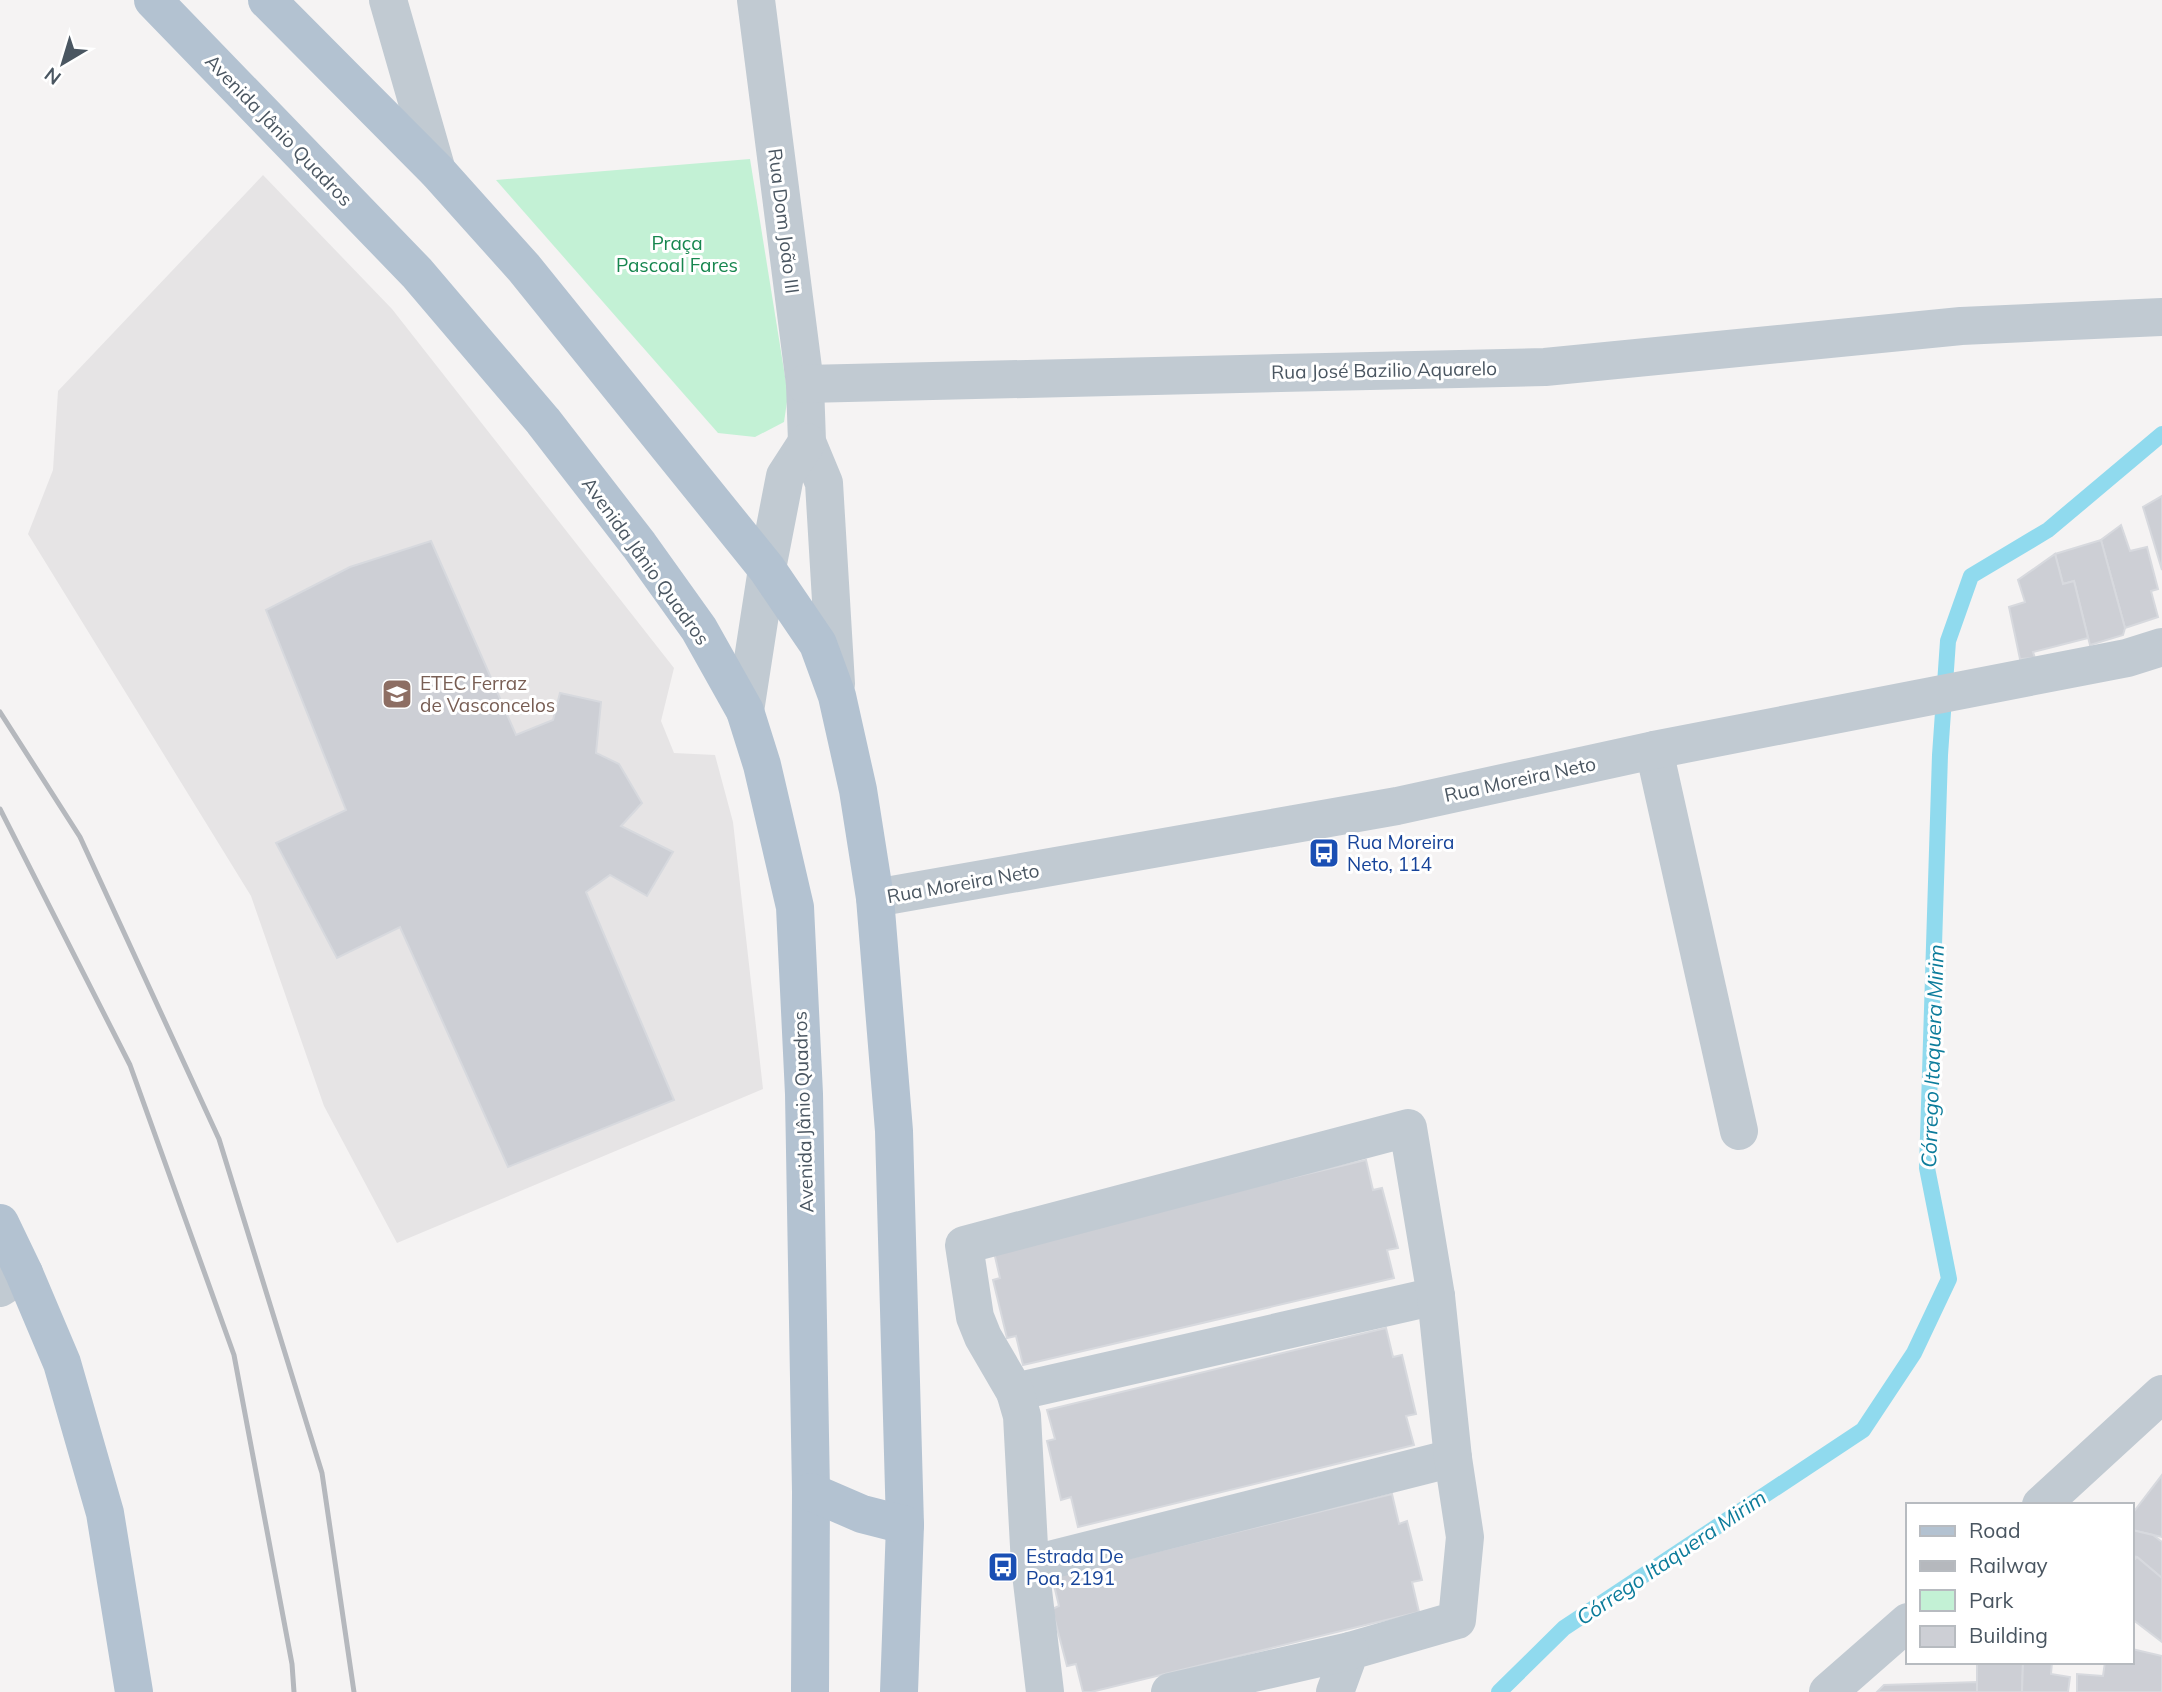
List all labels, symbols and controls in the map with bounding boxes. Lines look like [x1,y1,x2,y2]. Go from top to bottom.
north arrow [28,28,98,98]
street label: Avenida Jânio Quadros [200,49,358,211]
text: N [39,63,66,90]
street label: Rua Dom João III [763,147,805,295]
park label: Praça Pascoal Fares [616,231,738,277]
street label: Rua José Bazilio Aquarelo [1271,356,1497,384]
street label: Avenida Jânio Quadros [577,472,715,650]
place label: ETEC Ferraz de Vasconcelos [420,671,555,717]
school or university icon: ETEC Ferraz de Vasconcelos [380,677,414,711]
street label: Rua Moreira Neto [1442,751,1598,807]
place label: Rua Moreira Neto, 114 [1347,830,1454,876]
bus stop icon: Rua Moreira Neto, 114 [1307,836,1341,870]
street label: Rua Moreira Neto [885,858,1041,908]
water label: Córrego Itaquera Mirim [1915,944,1949,1168]
street label: Avenida Jânio Quadros [787,1011,819,1213]
water label: Córrego Itaquera Mirim [1571,1484,1771,1630]
legend [1906,1503,2134,1664]
text: Road [1969,1517,2020,1543]
place label: Estrada De Poa, 2191 [1026,1544,1124,1590]
bus stop icon: Estrada De Poa, 2191 [986,1550,1020,1584]
text: Railway [1969,1552,2048,1578]
text: Park [1969,1587,2013,1613]
text: Building [1969,1622,2048,1648]

